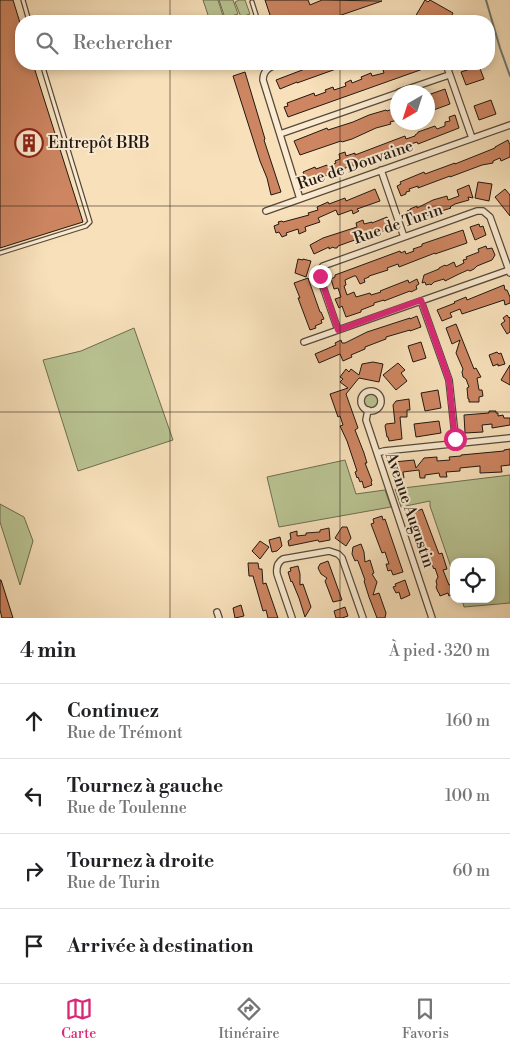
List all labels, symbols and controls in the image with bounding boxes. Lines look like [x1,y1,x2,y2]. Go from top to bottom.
search box [15,15,495,70]
icon: search [33,29,61,57]
text: Rechercher [73,31,172,55]
north arrow [390,85,435,130]
building icon: Entrepôt BRB [14,128,44,158]
place label: Entrepôt BRB [48,133,150,153]
street label: Rue de Douvaine [294,136,416,194]
street label: Rue de Turin [351,199,446,249]
route end [309,265,332,288]
route start [444,428,467,451]
street label: Avenue Augustin [381,449,439,571]
map controls [450,558,495,603]
button: locate [450,558,495,603]
text: 4 min [20,638,76,664]
text: À pied · 320 m [389,641,490,661]
text: Continuez [67,699,159,723]
icon: ahead [20,707,48,735]
text: 160 m [446,711,490,731]
text: Rue de Trémont [67,723,183,743]
text: Tournez à gauche [67,774,223,798]
icon: left [20,782,48,810]
text: 100 m [445,786,490,806]
text: Rue de Toulenne [67,798,187,818]
text: Tournez à droite [67,849,214,873]
icon: right [20,857,48,885]
text: 60 m [452,861,490,881]
text: Rue de Turin [67,873,160,893]
icon: arrive [20,932,48,960]
text: Arrivée à destination [67,934,253,958]
tab: Carte [61,995,96,1043]
tab: Itinéraire [219,995,280,1043]
tab: Favoris [402,995,449,1043]

